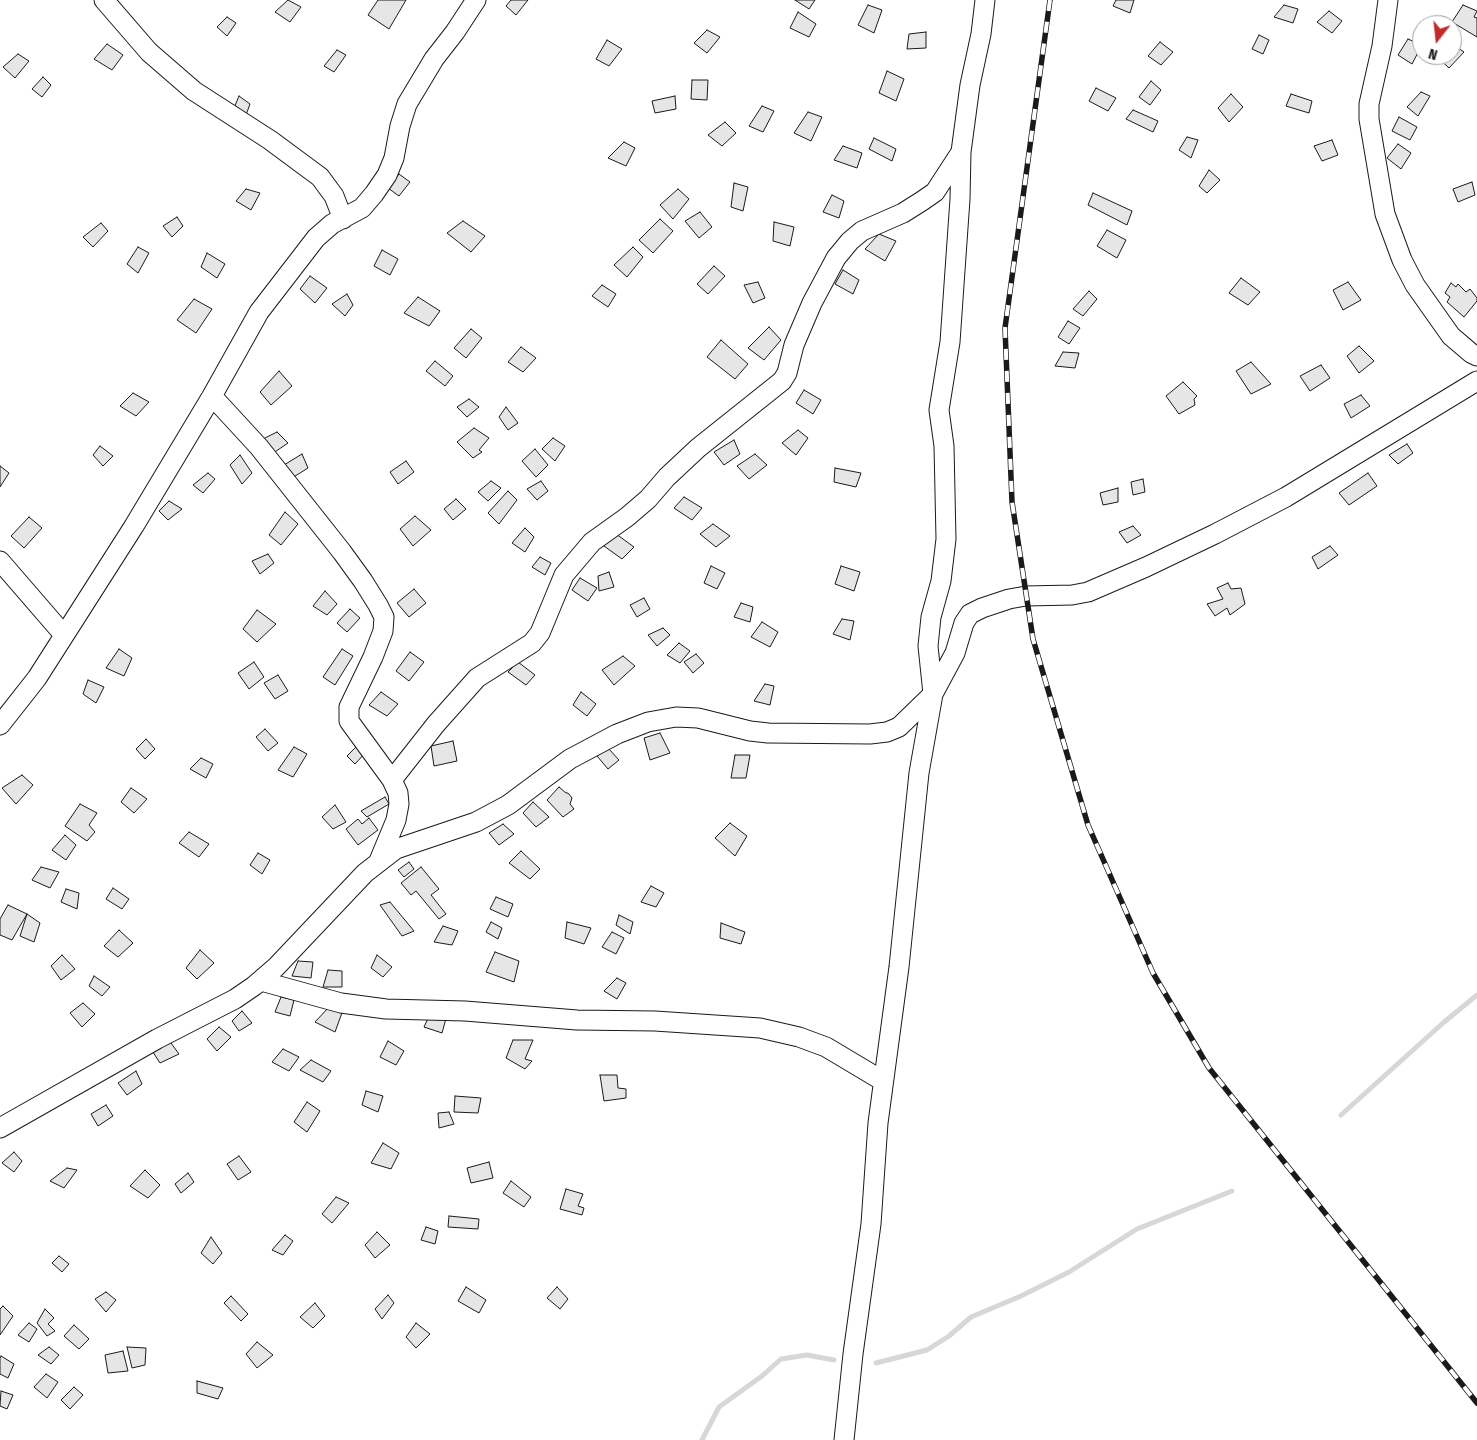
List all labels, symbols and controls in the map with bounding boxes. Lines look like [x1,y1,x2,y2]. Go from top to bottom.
north arrow [1412,15,1462,65]
text: N [1427,45,1439,63]

